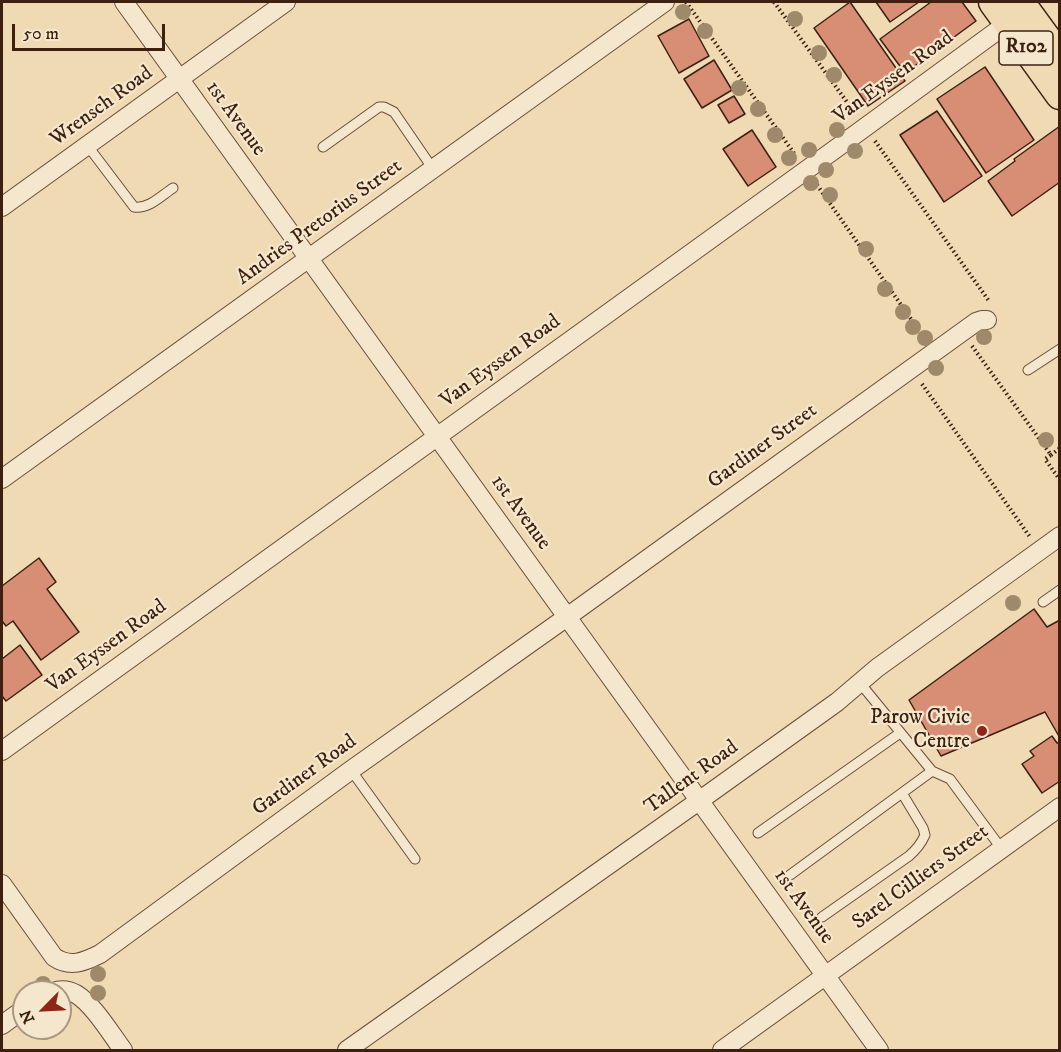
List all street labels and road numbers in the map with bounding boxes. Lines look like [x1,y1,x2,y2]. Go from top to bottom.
street label: Van Eyssen Road [829,26,959,130]
road number: R102 [999,31,1053,65]
street label: Wrensch Road [46,61,158,153]
street label: 1st Avenue [199,77,271,161]
street label: Andries Pretorius Street [232,155,408,291]
street label: Van Eyssen Road [436,310,566,414]
street label: Gardiner Street [703,399,823,495]
street label: 1st Avenue [484,471,556,555]
street label: Van Eyssen Road [42,595,172,699]
street label: Gardiner Road [248,730,362,822]
street label: Tallent Road [640,736,744,820]
street label: Sarel Cilliers Street [848,820,994,936]
street label: 1st Avenue [767,865,839,949]

